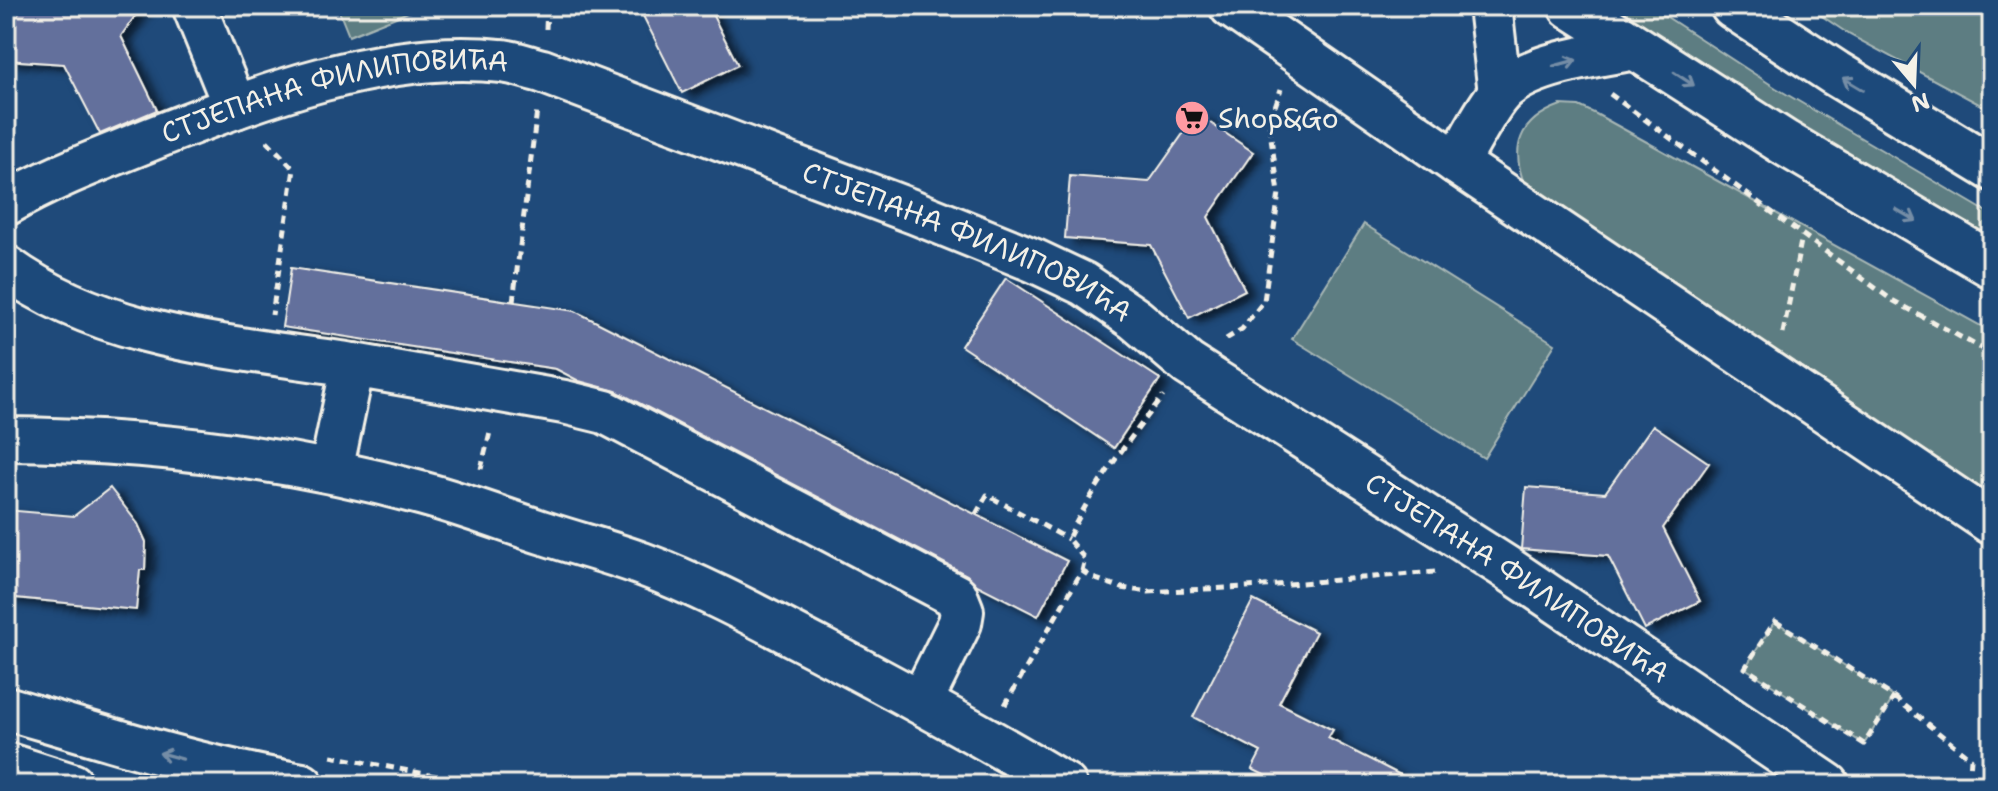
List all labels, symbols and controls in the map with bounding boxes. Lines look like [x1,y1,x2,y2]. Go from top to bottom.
street label: СТЈЕПАНА ФИЛИПОВИЋА [155,40,510,152]
north arrow [1874,44,1954,124]
one-way arrow [1551,54,1577,69]
one-way arrow [1672,72,1695,88]
one-way arrow [1842,76,1865,92]
text: N [1907,86,1933,119]
supermarket icon: Shop&Go [1173,99,1211,137]
place label: Shop&Go [1218,99,1339,137]
street label: СТЈЕПАНА ФИЛИПОВИЋА [797,152,1140,331]
one-way arrow [1894,207,1917,223]
street label: СТЈЕПАНА ФИЛИПОВИЋА [1358,463,1677,692]
one-way arrow [159,748,185,763]

